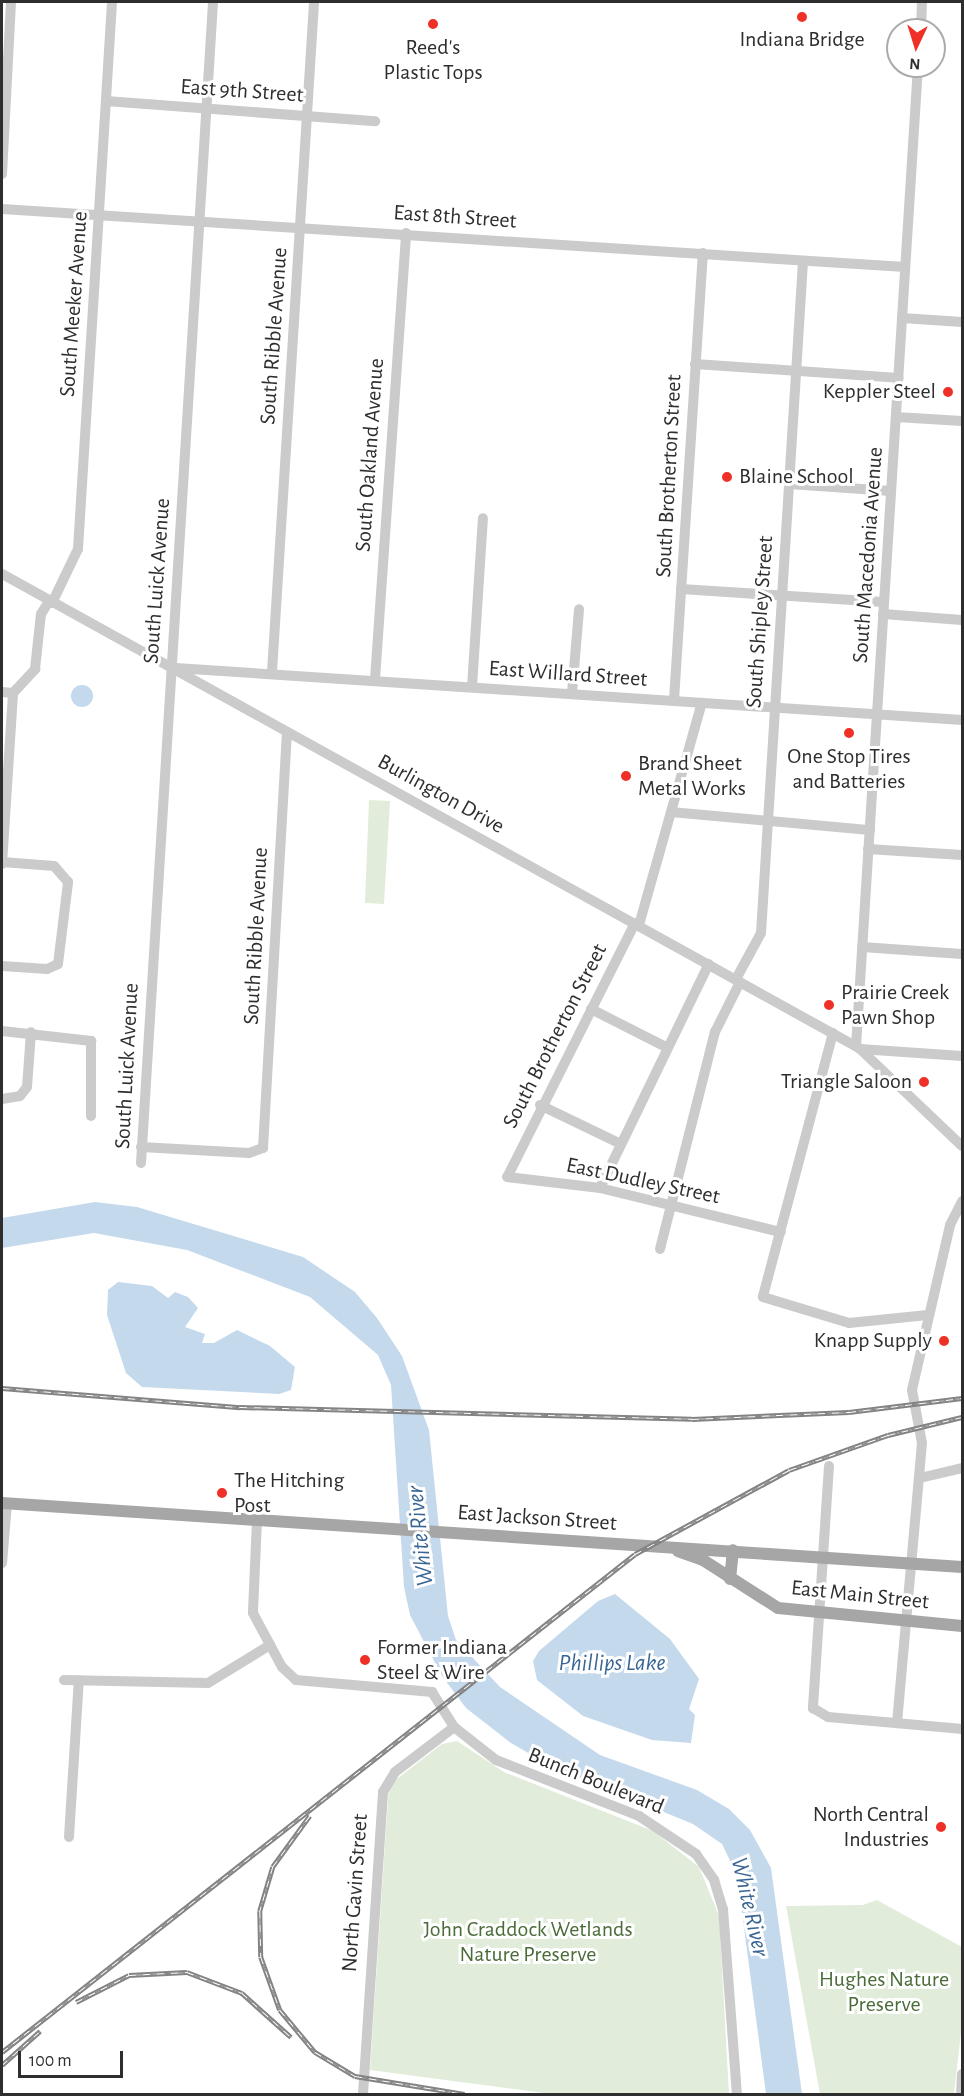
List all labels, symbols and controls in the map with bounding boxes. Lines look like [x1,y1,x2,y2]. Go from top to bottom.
marker: Indiana Bridge [795,10,809,24]
marker: Reed's Plastic Tops [426,17,440,31]
north arrow [886,18,946,78]
place label: Indiana Bridge [739,27,865,53]
place label: Reed's Plastic Tops [383,34,483,86]
text: N [909,56,921,72]
street label: East 9th Street [180,74,304,108]
street label: East 8th Street [393,200,517,234]
street label: South Meeker Avenue [54,210,94,398]
street label: South Ribble Avenue [255,247,293,425]
street label: South Oakland Avenue [350,357,390,553]
street label: South Brotherton Street [650,374,688,578]
place label: Keppler Steel [823,379,936,405]
marker: Keppler Steel [941,385,955,399]
street label: South Macedonia Avenue [847,446,889,664]
place label: Blaine School [739,464,854,490]
marker: Blaine School [720,470,734,484]
street label: South Luick Avenue [138,497,176,665]
street label: South Shipley Street [741,535,779,709]
street label: East Willard Street [488,655,648,693]
marker: One Stop Tires and Batteries [842,726,856,740]
place label: One Stop Tires and Batteries [787,743,911,794]
street label: Burlington Drive [373,748,509,840]
place label: Brand Sheet Metal Works [638,750,746,802]
marker: Brand Sheet Metal Works [619,769,633,783]
street label: South Ribble Avenue [238,847,274,1025]
street label: South Brotherton Street [497,939,613,1133]
place label: Prairie Creek Pawn Shop [841,979,949,1030]
street label: South Luick Avenue [109,982,145,1150]
marker: Prairie Creek Pawn Shop [822,998,836,1012]
place label: Triangle Saloon [781,1069,912,1095]
marker: Triangle Saloon [917,1075,931,1089]
street label: East Dudley Street [564,1152,722,1210]
place label: Knapp Supply [814,1328,932,1354]
marker: Knapp Supply [937,1334,951,1348]
place label: The Hitching Post [234,1467,344,1518]
water label: White River [401,1484,441,1588]
marker: The Hitching Post [215,1486,229,1500]
street label: East Jackson Street [456,1499,618,1537]
street label: East Main Street [790,1575,930,1615]
place label: Former Indiana Steel & Wire [377,1634,507,1686]
water label: Phillips Lake [559,1650,665,1678]
marker: Former Indiana Steel & Wire [358,1653,372,1667]
street label: Bunch Boulevard [524,1742,668,1820]
place label: North Central Industries [813,1801,929,1852]
street label: North Gavin Street [336,1813,374,1973]
marker: North Central Industries [934,1820,948,1834]
water label: White River [724,1855,774,1959]
park label: John Craddock Wetlands Nature Preserve [423,1916,633,1968]
park label: Hughes Nature Preserve [819,1966,949,2018]
scale bar [21,2039,126,2077]
text: 100 m [29,2052,72,2070]

